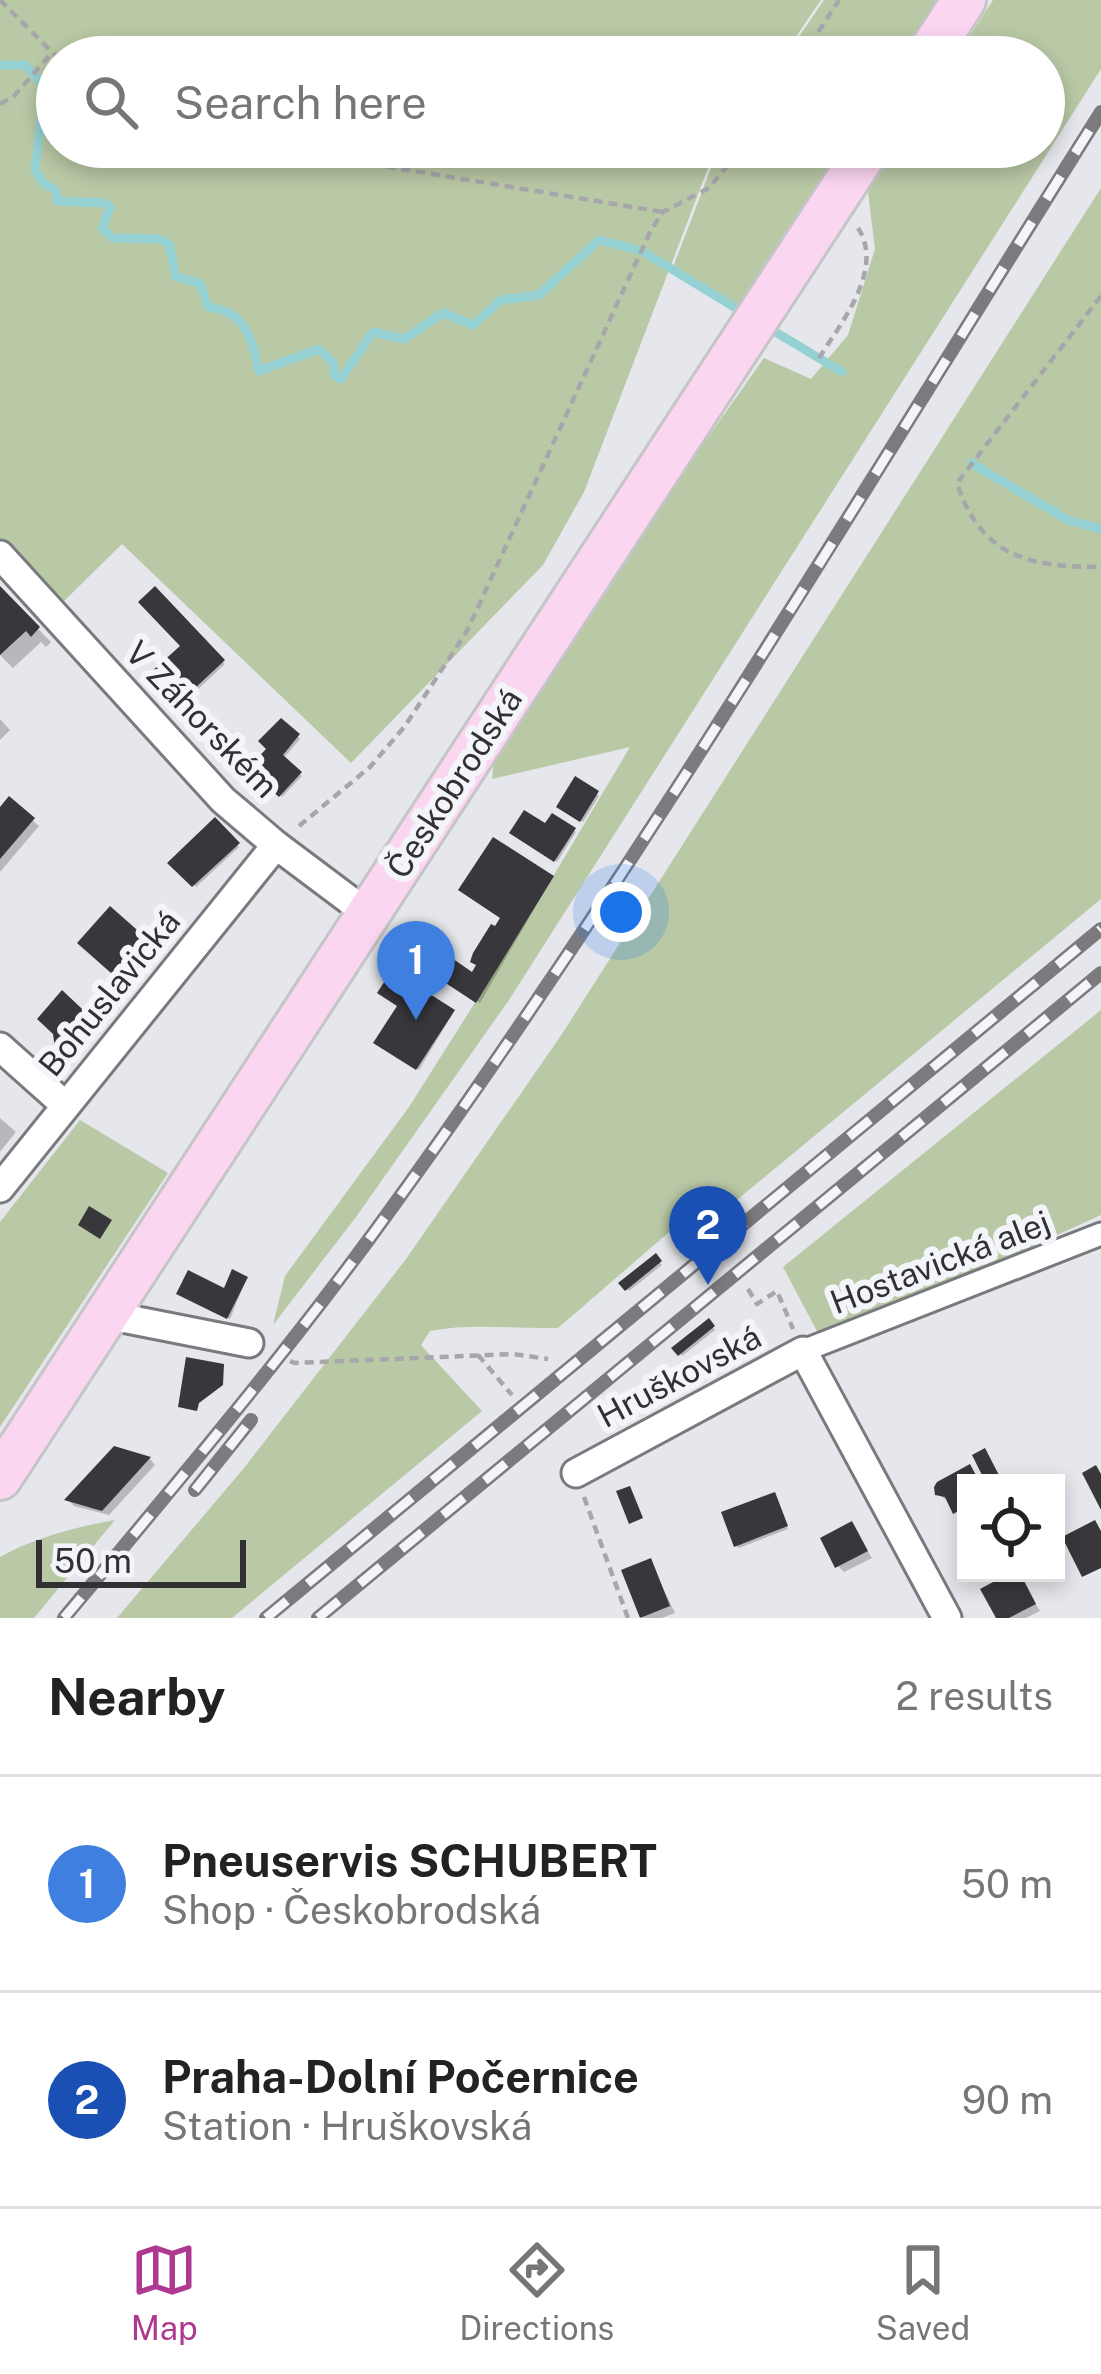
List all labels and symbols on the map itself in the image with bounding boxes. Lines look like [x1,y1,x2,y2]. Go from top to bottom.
street label: V Záhorském [118,633,286,805]
street label: Českobrodská [379,681,529,885]
your location [591,882,651,942]
street label: Bohuslavická [31,902,187,1084]
pin: 1 [377,921,455,1020]
pin: 2 [669,1186,747,1285]
street label: Hostavická alej [825,1203,1055,1321]
street label: Hruškovská [591,1317,767,1435]
scale bar [36,1534,246,1587]

